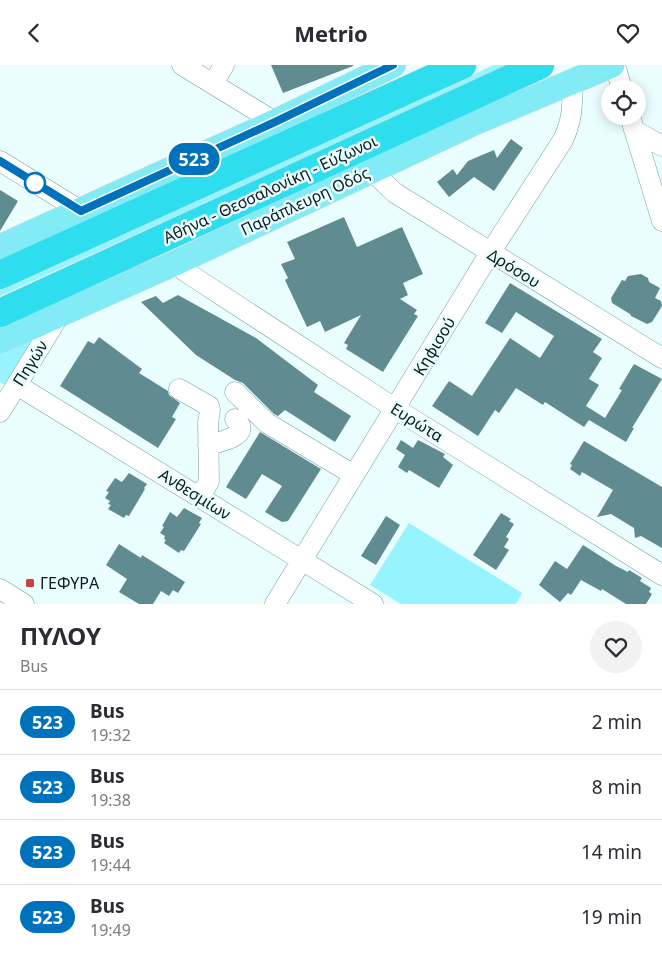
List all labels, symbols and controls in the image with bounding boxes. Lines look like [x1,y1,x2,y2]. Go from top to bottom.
text: Metrio [294,18,368,48]
icon: back [20,19,48,47]
icon: heart [614,19,642,47]
map controls [601,80,646,125]
button: locate [601,80,646,125]
street label: Αθήνα - Θεσσαλονίκη - Εύζωνοι [160,130,380,248]
line badge: 523 [165,143,223,175]
text: 523 [179,147,209,171]
street label: Παράπλευρη Οδός [237,161,373,241]
unlabelled marker [24,172,46,194]
street label: Δρόσου [483,243,545,293]
street label: Κηφισού [408,312,460,380]
street label: Πηγών [7,336,53,390]
street label: Ευρώτα [386,397,448,447]
street label: Ανθεσμίων [155,463,235,525]
place label: ΓΕΦΥΡΑ [40,572,100,594]
marker: ΓΕΦΥΡΑ [24,577,36,589]
text: ΠΥΛΟΥ [20,619,101,652]
button: heart [590,621,642,673]
text: Bus [20,655,48,677]
text: Bus [90,698,125,724]
text: 2 min [592,709,642,735]
text: 523 [32,710,63,734]
text: 19:32 [90,724,131,746]
text: Bus [90,763,125,789]
text: 8 min [592,774,642,800]
text: 523 [32,775,63,799]
text: 19:38 [90,789,131,811]
text: Bus [90,828,125,854]
text: 14 min [581,839,642,865]
text: 523 [32,840,63,864]
text: 19:44 [90,854,131,876]
text: Bus [90,893,125,919]
text: 19 min [581,904,642,930]
text: 523 [32,905,63,929]
text: 19:49 [90,919,131,941]

